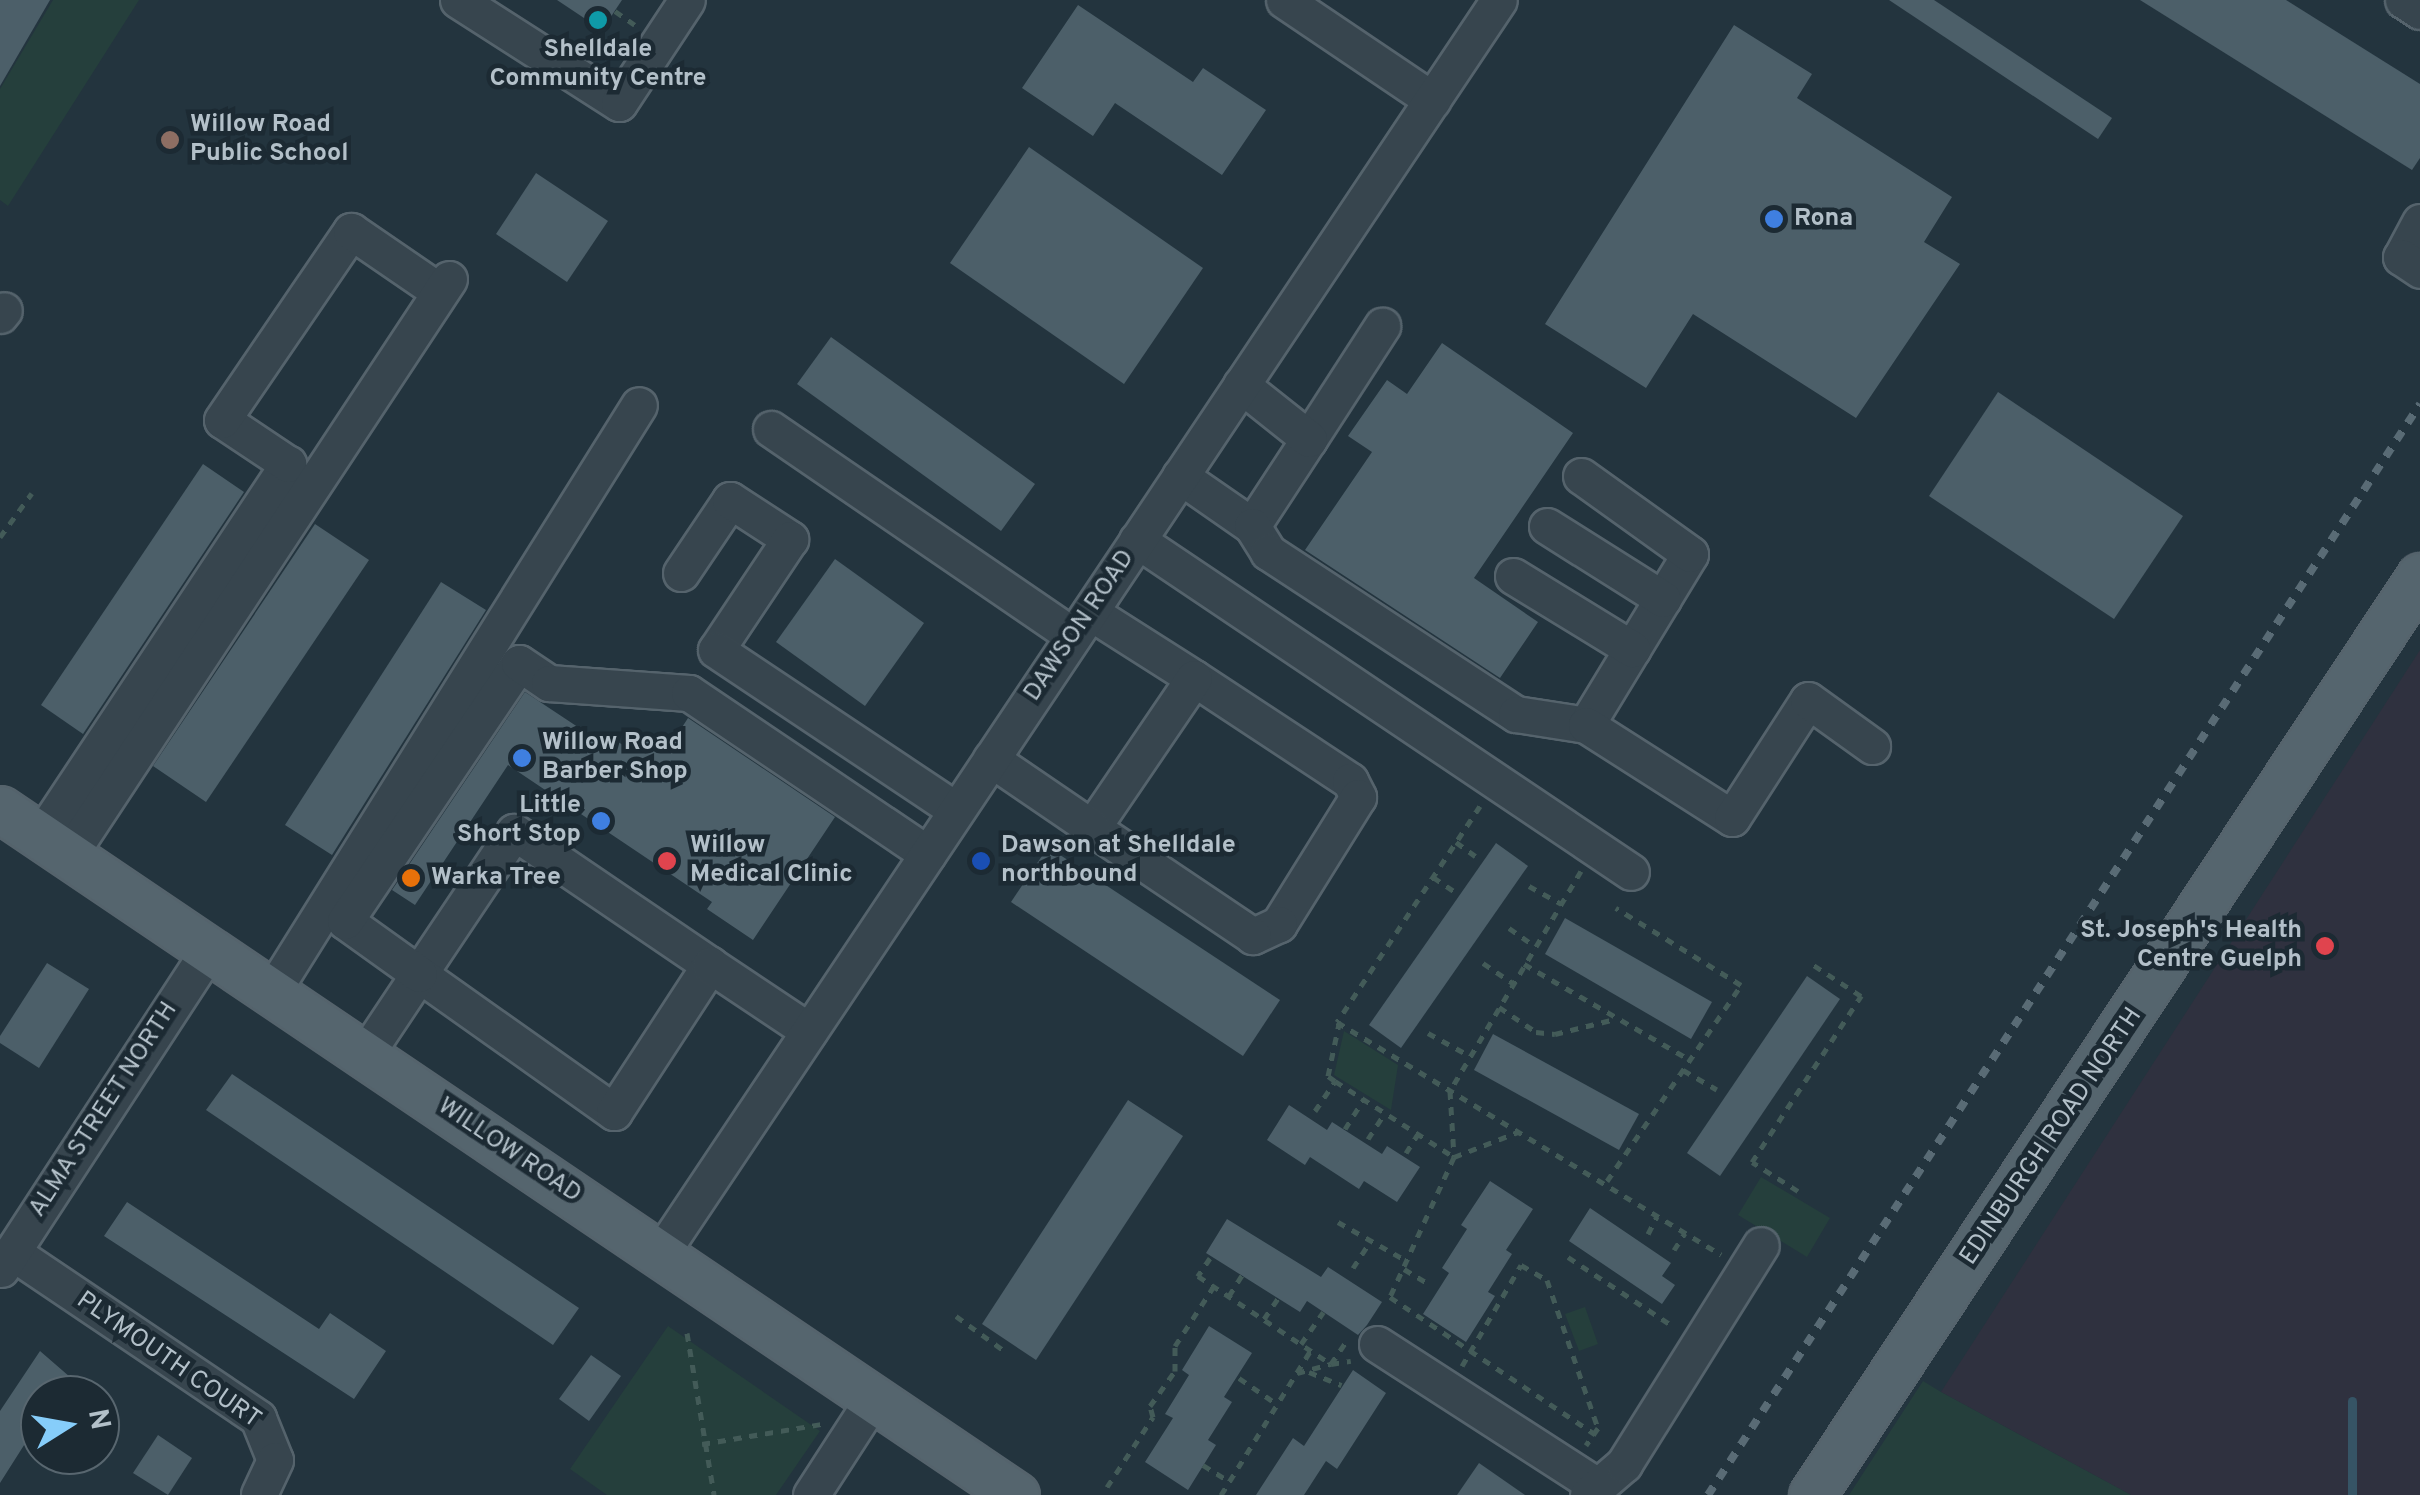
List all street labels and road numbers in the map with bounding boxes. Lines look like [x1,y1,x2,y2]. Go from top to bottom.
street label: DAWSON ROAD [1018,545,1142,707]
street label: ALMA STREET NORTH [23,996,185,1224]
street label: EDINBURGH ROAD NORTH [1955,1003,2149,1271]
street label: WILLOW ROAD [431,1092,587,1210]
street label: PLYMOUTH COURT [70,1286,266,1436]

